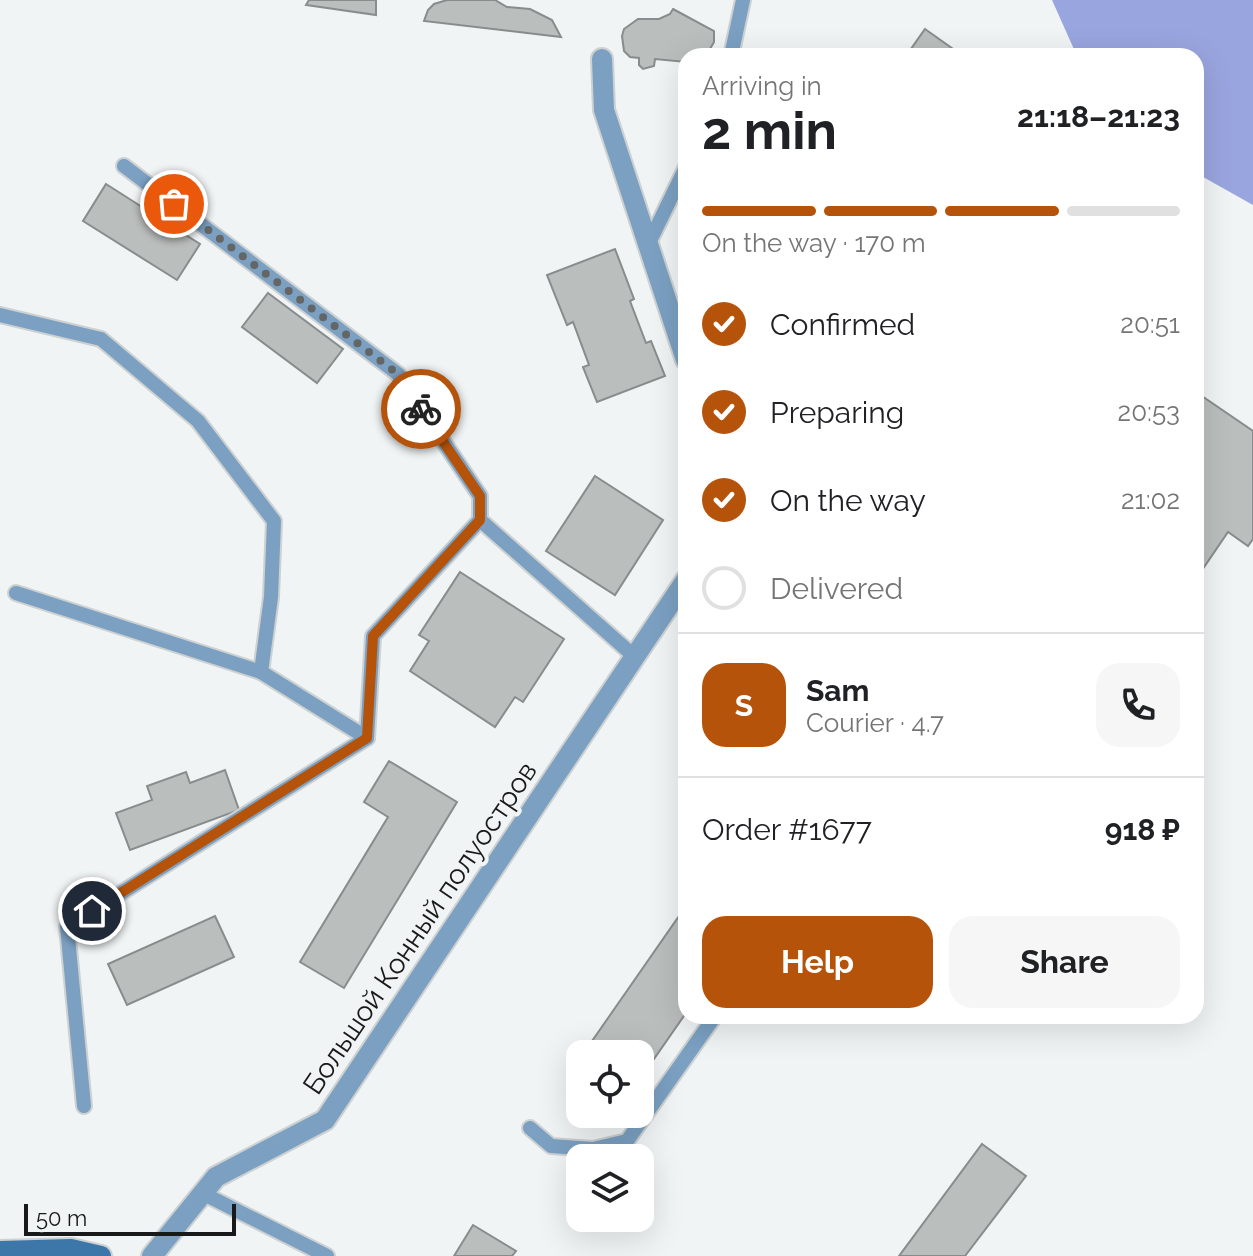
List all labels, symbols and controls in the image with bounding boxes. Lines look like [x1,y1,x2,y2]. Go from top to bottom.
text: Arriving in [702,71,822,101]
text: 21:18–21:23 [1017,99,1180,134]
text: 2 min [702,100,837,161]
pin [140,170,208,238]
icon: bag [152,182,196,226]
text: On the way · 170 m [702,228,926,258]
icon: check [702,302,746,346]
text: Confirmed [770,307,915,342]
text: 20:51 [1120,309,1180,339]
courier [381,369,461,449]
icon: bike [399,387,443,431]
icon: check [702,390,746,434]
text: Preparing [770,395,904,430]
text: 20:53 [1118,397,1180,427]
icon: check [702,478,746,522]
text: On the way [770,483,926,518]
text: 21:02 [1121,485,1180,515]
text: Delivered [770,571,903,606]
button: phone [1096,663,1180,747]
text: Sam [806,673,869,708]
text: S [735,688,753,723]
text: Courier · 4.7 [806,708,944,738]
street label: Большой Конный полуостров [296,756,544,1100]
text: Order #1677 [702,812,872,847]
text: 918 ₽ [1105,812,1180,847]
pin [58,877,126,945]
icon: home [70,889,114,933]
button: Help [702,916,933,1008]
button: Share [949,916,1180,1008]
map controls [566,1040,654,1232]
button: locate [566,1040,654,1128]
button: layers [566,1144,654,1232]
scale bar [24,1200,236,1236]
text: 50 m [36,1205,87,1231]

